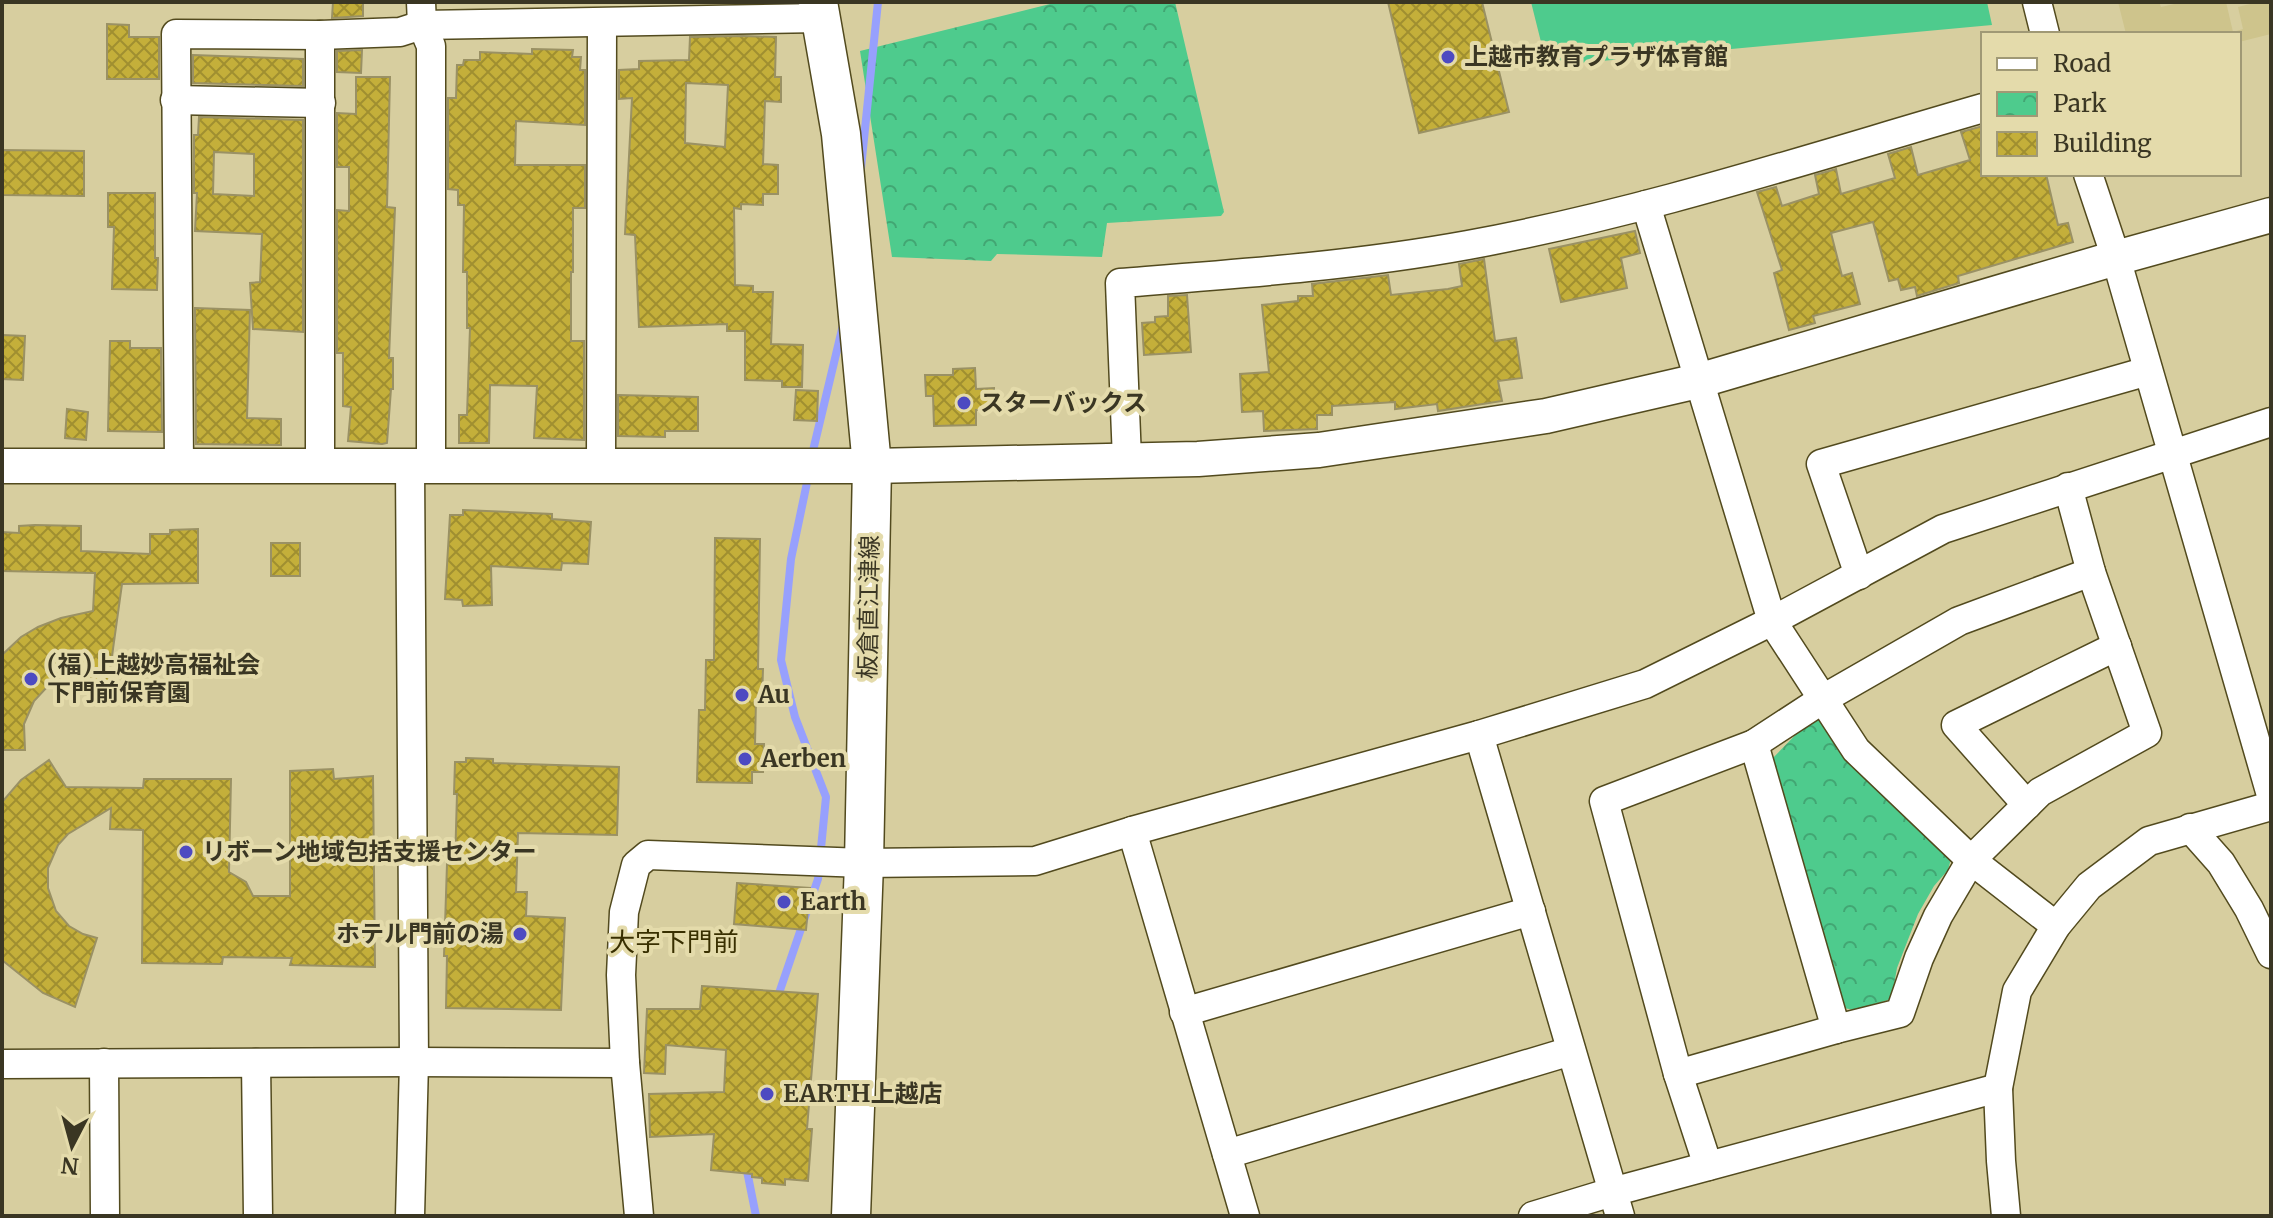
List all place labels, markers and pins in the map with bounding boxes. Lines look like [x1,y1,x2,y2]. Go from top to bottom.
place label: 上越市教育プラザ体育館 [1464,41,1728,72]
marker: 上越市教育プラザ体育館 [1439,48,1457,66]
place label: スターバックス [980,387,1147,418]
marker: スターバックス [955,394,973,412]
place label: (福)上越妙高福祉会 下門前保育園 [47,649,260,708]
marker: (福)上越妙高福祉会 下門前保育園 [22,670,40,688]
place label: Au [757,679,790,710]
marker: Au [733,686,751,704]
place label: Aerben [760,743,846,774]
marker: Aerben [736,750,754,768]
place label: リボーン地域包括支援センター [202,836,537,867]
marker: リボーン地域包括支援センター [177,843,195,861]
place label: Earth [800,886,866,917]
marker: Earth [775,893,793,911]
place label: ホテル門前の湯 [336,918,504,949]
marker: ホテル門前の湯 [511,925,529,943]
place label: EARTH上越店 [783,1078,943,1109]
marker: EARTH上越店 [758,1085,776,1103]

